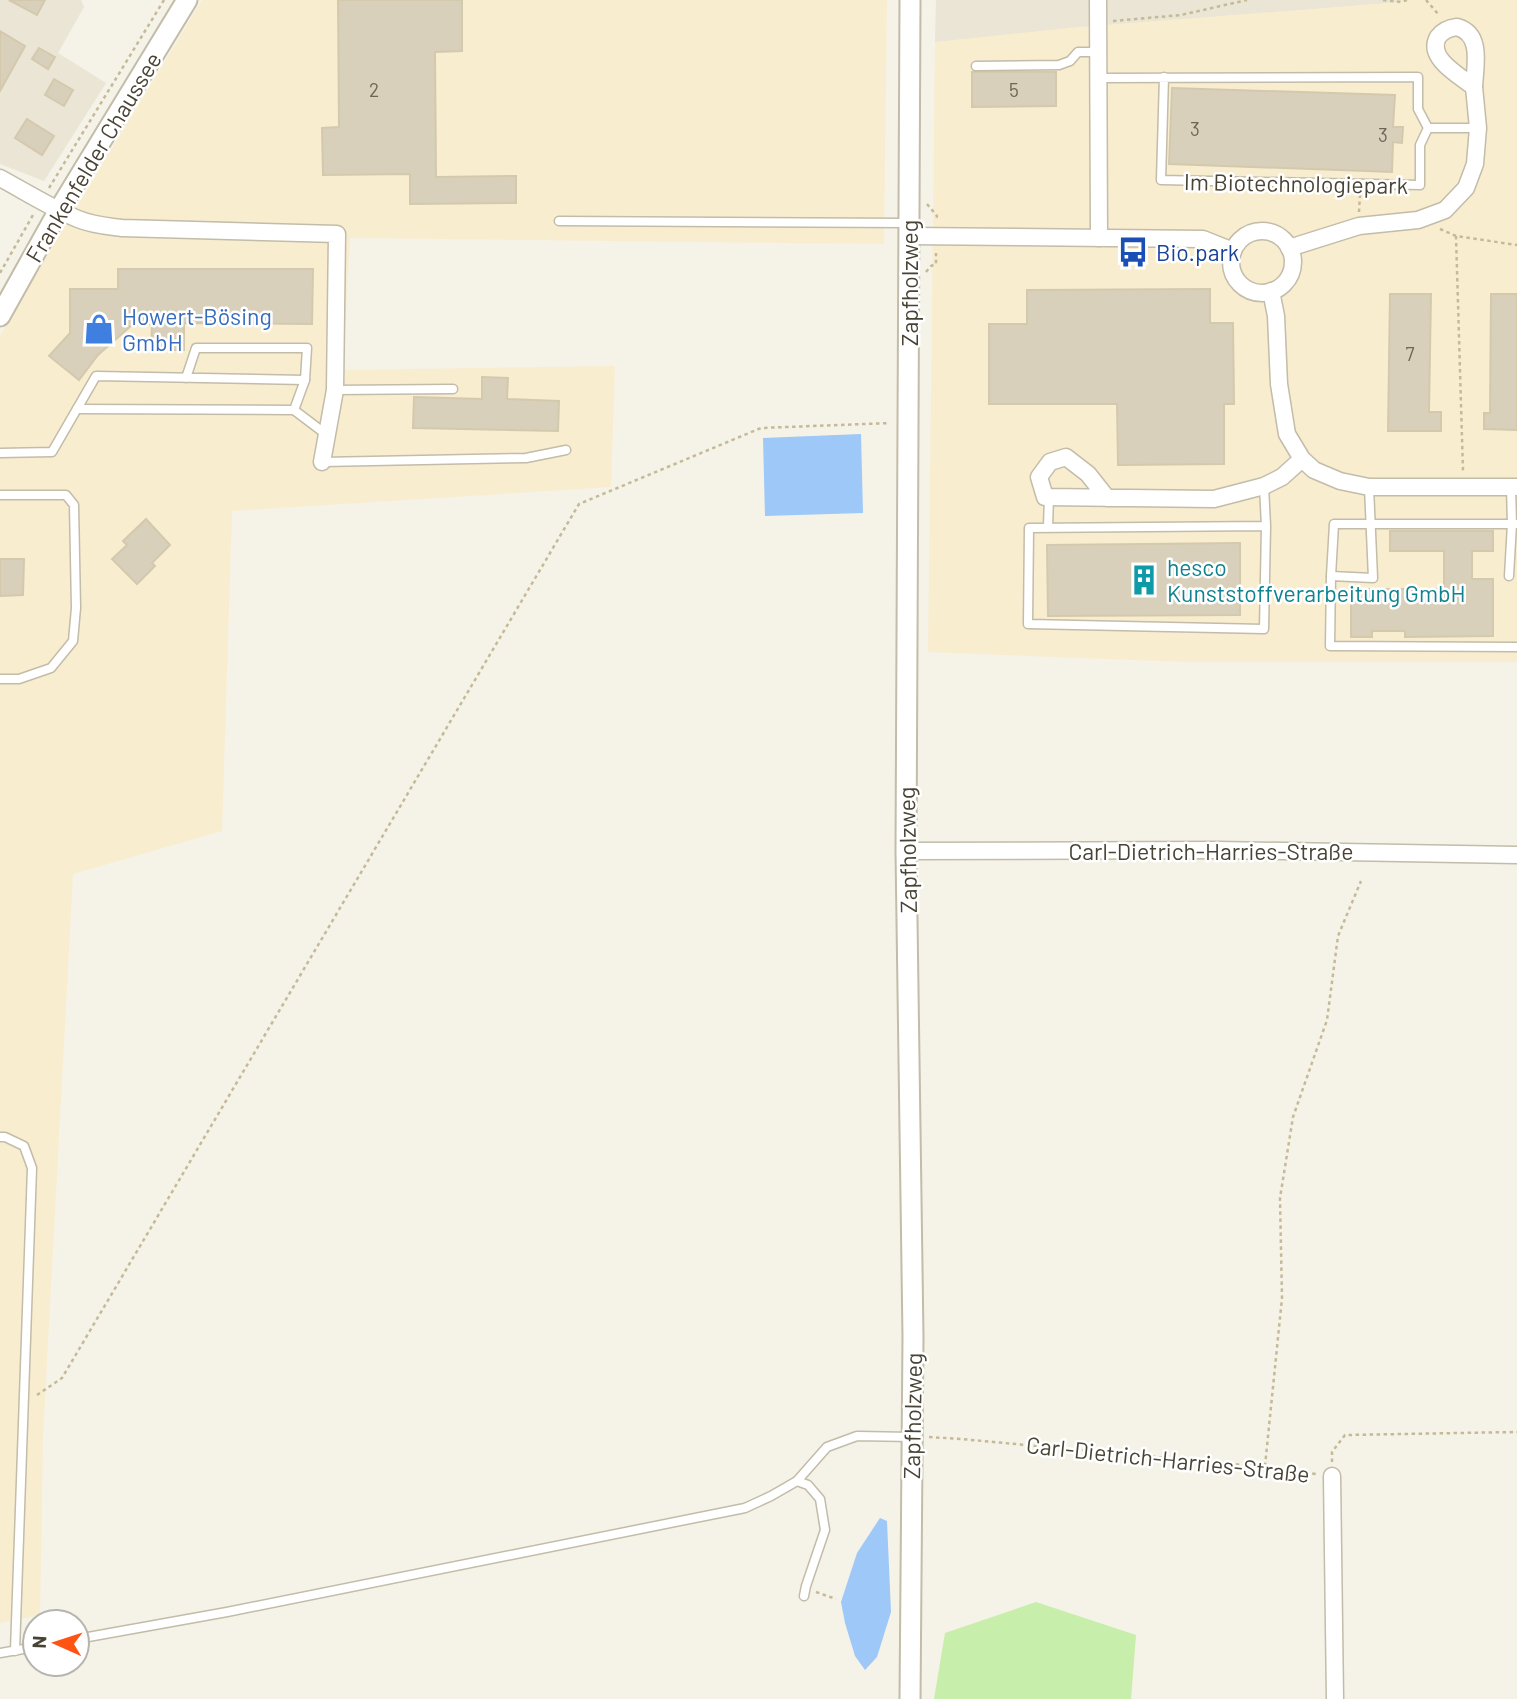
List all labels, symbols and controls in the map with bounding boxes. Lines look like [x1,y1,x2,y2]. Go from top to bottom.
street label: Frankenfelder Chaussee [19,47,167,267]
house number: 2 [369,78,379,101]
house number: 5 [1009,78,1019,101]
house number: 3 [1190,117,1200,140]
house number: 3 [1378,123,1388,146]
street label: Im Biotechnologiepark [1184,167,1408,199]
street label: Zapfholzweg [895,220,923,346]
bus stop icon: Bio.park [1116,235,1150,269]
place label: Bio.park [1156,238,1239,266]
place label: Howert-Bösing GmbH [122,302,272,356]
shop icon: Howert-Bösing GmbH [82,312,116,346]
house number: 7 [1406,342,1415,365]
place label: hesco Kunststoffverarbeitung GmbH [1167,553,1466,607]
building icon: hesco Kunststoffverarbeitung GmbH [1127,563,1161,597]
street label: Zapfholzweg [892,787,922,913]
street label: Carl-Dietrich-Harries-Straße [1069,837,1353,865]
street label: Zapfholzweg [897,1353,927,1479]
street label: Carl-Dietrich-Harries-Straße [1025,1430,1311,1488]
north arrow [21,1608,91,1678]
text: N [27,1635,50,1649]

